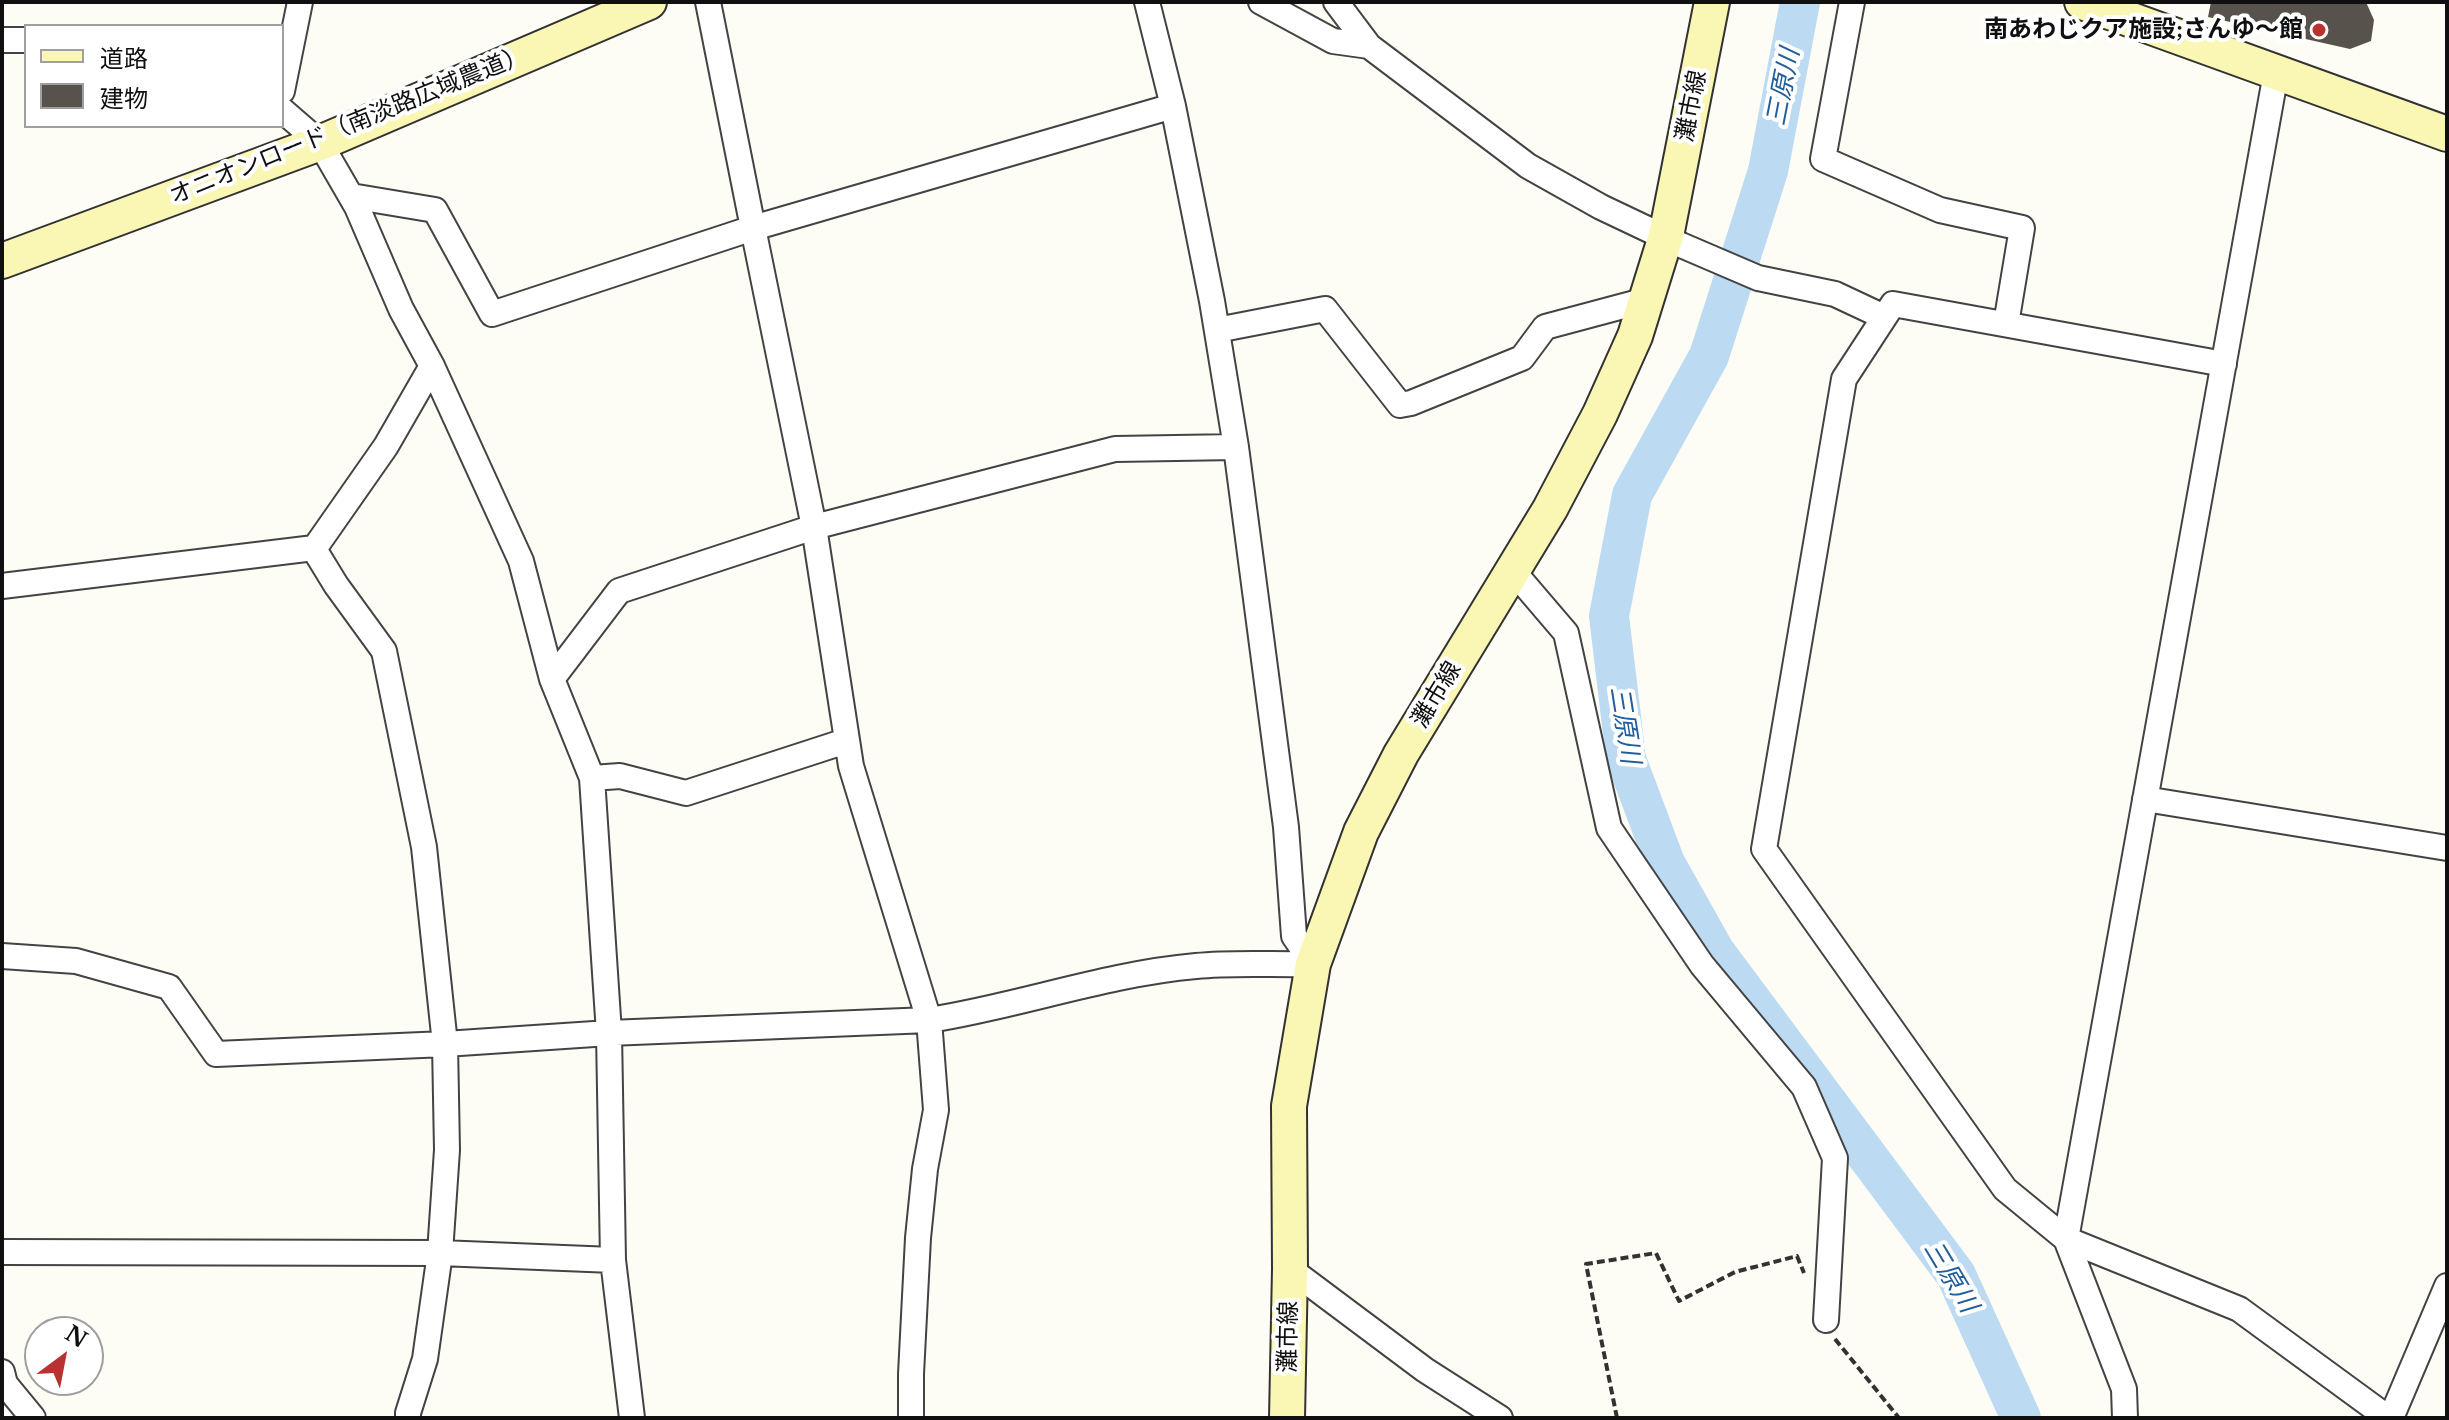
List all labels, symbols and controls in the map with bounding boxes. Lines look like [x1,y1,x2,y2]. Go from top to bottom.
place label: 南あわじクア施設;さんゆ～館 [1984,16,2303,44]
marker: 南あわじクア施設;さんゆ～館 [2310,21,2328,39]
legend [24,24,284,128]
street label: オニオンロード（南淡路広域農道） [166,41,532,211]
text: 道路 [100,44,148,73]
water label: 三原川 [1761,46,1807,128]
street label: 灘市線 [1671,68,1713,144]
text: 建物 [100,84,148,113]
street label: 灘市線 [1406,657,1468,733]
water label: 三原川 [1602,684,1646,766]
water label: 三原川 [1917,1236,1983,1318]
street label: 灘市線 [1274,1301,1304,1373]
north arrow [24,1316,104,1396]
text: N [60,1320,92,1354]

